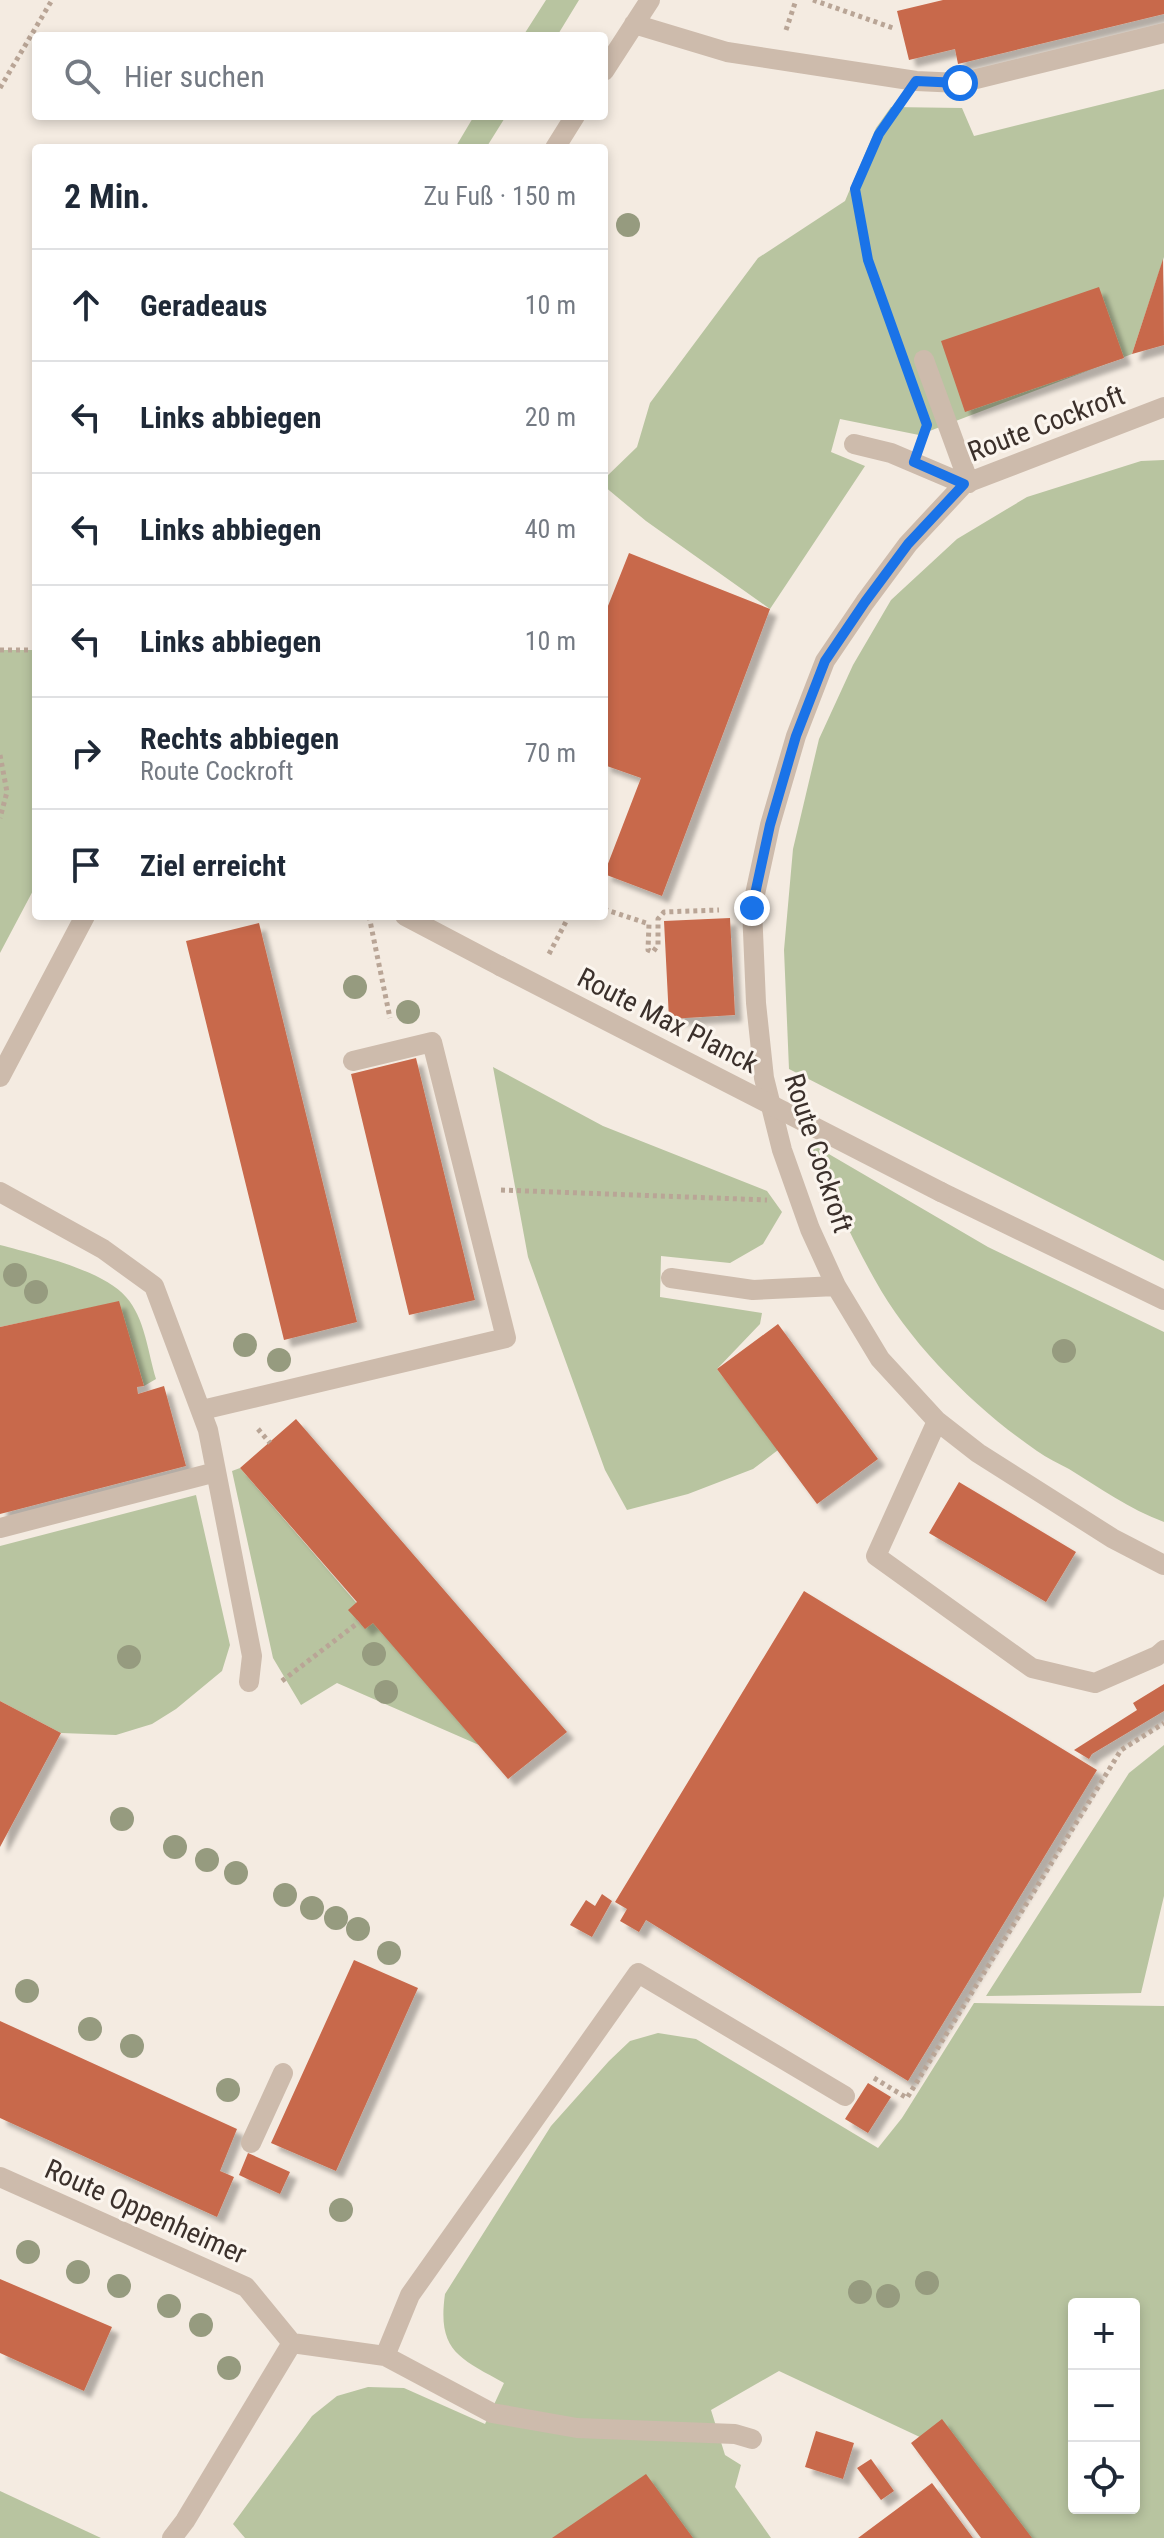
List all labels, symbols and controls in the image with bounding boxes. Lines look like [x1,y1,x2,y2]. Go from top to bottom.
search box [32,32,608,120]
icon: search [60,54,104,98]
text: Hier suchen [124,59,265,94]
route start [942,65,978,101]
text: 2 Min. [64,176,150,216]
text: Zu Fuß · 150 m [423,181,576,211]
icon: ahead [64,283,108,327]
text: Geradeaus [140,288,267,323]
text: 10 m [525,290,576,320]
street label: Route Cockroft [963,378,1129,468]
icon: left [64,395,108,439]
text: Links abbiegen [140,400,322,435]
text: 20 m [525,402,576,432]
icon: left [64,507,108,551]
text: Links abbiegen [140,512,322,547]
text: 40 m [525,514,576,544]
icon: left [64,619,108,663]
text: Links abbiegen [140,624,322,659]
text: 10 m [525,626,576,656]
text: Rechts abbiegen [140,721,339,756]
icon: right [64,731,108,775]
text: 70 m [525,738,576,768]
text: Route Cockroft [140,756,293,786]
icon: arrive [64,843,108,887]
text: Ziel erreicht [140,848,286,883]
route end [734,890,770,926]
street label: Route Max Planck [572,961,764,1080]
street label: Route Cockroft [777,1069,860,1237]
street label: Route Oppenheimer [40,2152,252,2271]
map controls [1068,2298,1140,2514]
button: + [1068,2298,1140,2370]
button: − [1068,2370,1140,2442]
button: locate [1068,2442,1140,2514]

